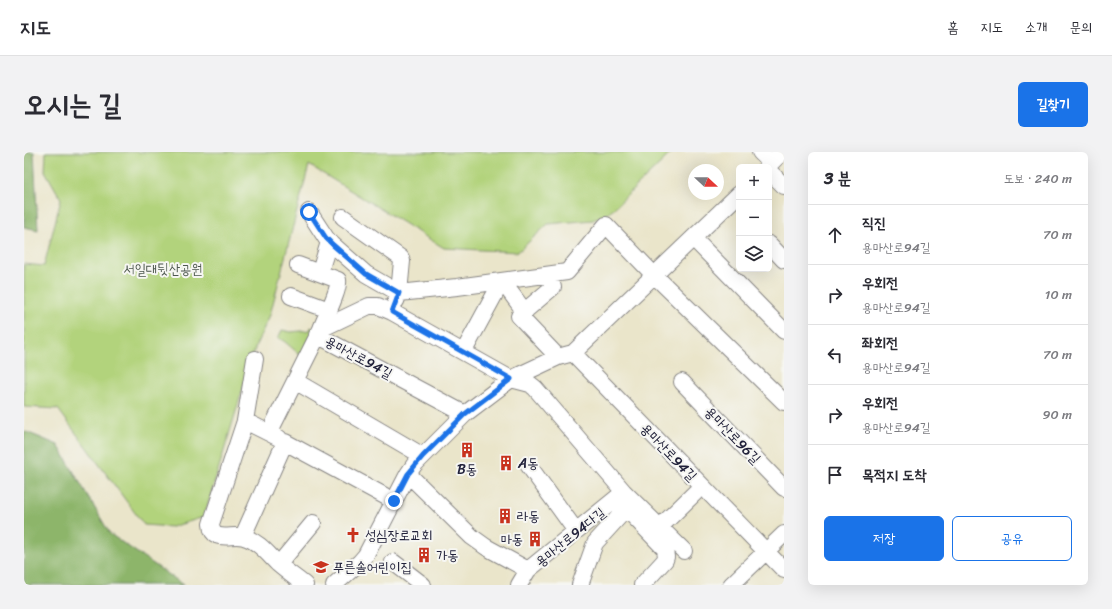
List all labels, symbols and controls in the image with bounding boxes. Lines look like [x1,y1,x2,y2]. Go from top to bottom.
text: 지도 [20,11,51,44]
text: 홈 [947,15,958,40]
text: 지도 [980,15,1003,40]
text: 소개 [1025,15,1047,40]
text: 문의 [1069,15,1092,40]
text: 오시는 길 [24,80,121,129]
button: 길찾기 [1018,82,1088,127]
text: 3 분 [824,163,851,193]
north arrow [688,164,724,200]
map controls [736,164,772,272]
button: + [736,164,772,200]
text: 도보 · 240 m [1004,167,1072,190]
button: − [736,200,772,236]
route start [300,203,318,221]
text: 직진 [862,210,886,236]
text: 70 m [1043,223,1072,246]
icon: ahead [824,224,846,246]
button: layers [736,236,772,272]
text: 용마산로94길 [862,236,930,259]
park label: 서일대뒷산공원 [124,257,202,282]
text: 우회전 [862,270,898,296]
text: 10 m [1045,283,1072,306]
icon: right [824,284,846,306]
text: 용마산로94길 [862,296,930,319]
street label: 용마산로94길 [320,329,398,386]
text: 좌회전 [862,330,898,356]
text: 70 m [1043,343,1072,366]
icon: left [824,344,846,366]
text: 용마산로94길 [862,356,930,379]
text: 우회전 [862,390,898,416]
street label: 용마산로96길 [698,400,767,471]
text: 90 m [1042,403,1072,426]
icon: right [824,404,846,426]
text: 용마산로94길 [862,416,930,439]
street label: 용마산로94길 [634,417,704,488]
building icon: B동 [458,441,476,459]
place label: A동 [517,451,538,476]
building icon: A동 [497,454,515,472]
place label: B동 [457,457,477,482]
text: 목적지 도착 [862,462,926,488]
icon: arrive [824,464,846,486]
route end [385,492,403,510]
street label: 용마산로94다길 [529,500,612,574]
place label: 라동 [517,504,540,529]
building icon: 라동 [496,507,514,525]
button: 저장 [824,516,944,561]
button: 공유 [952,516,1072,561]
place label: 성심장로교회 [365,523,433,548]
church icon: 성심장로교회 [344,526,362,544]
place label: 마동 [500,527,523,552]
building icon: 마동 [526,530,544,548]
place label: 가동 [436,543,459,568]
building icon: 가동 [415,546,433,564]
place label: 푸른솔어린이집 [333,555,412,580]
school or university icon: 푸른솔어린이집 [312,558,330,576]

